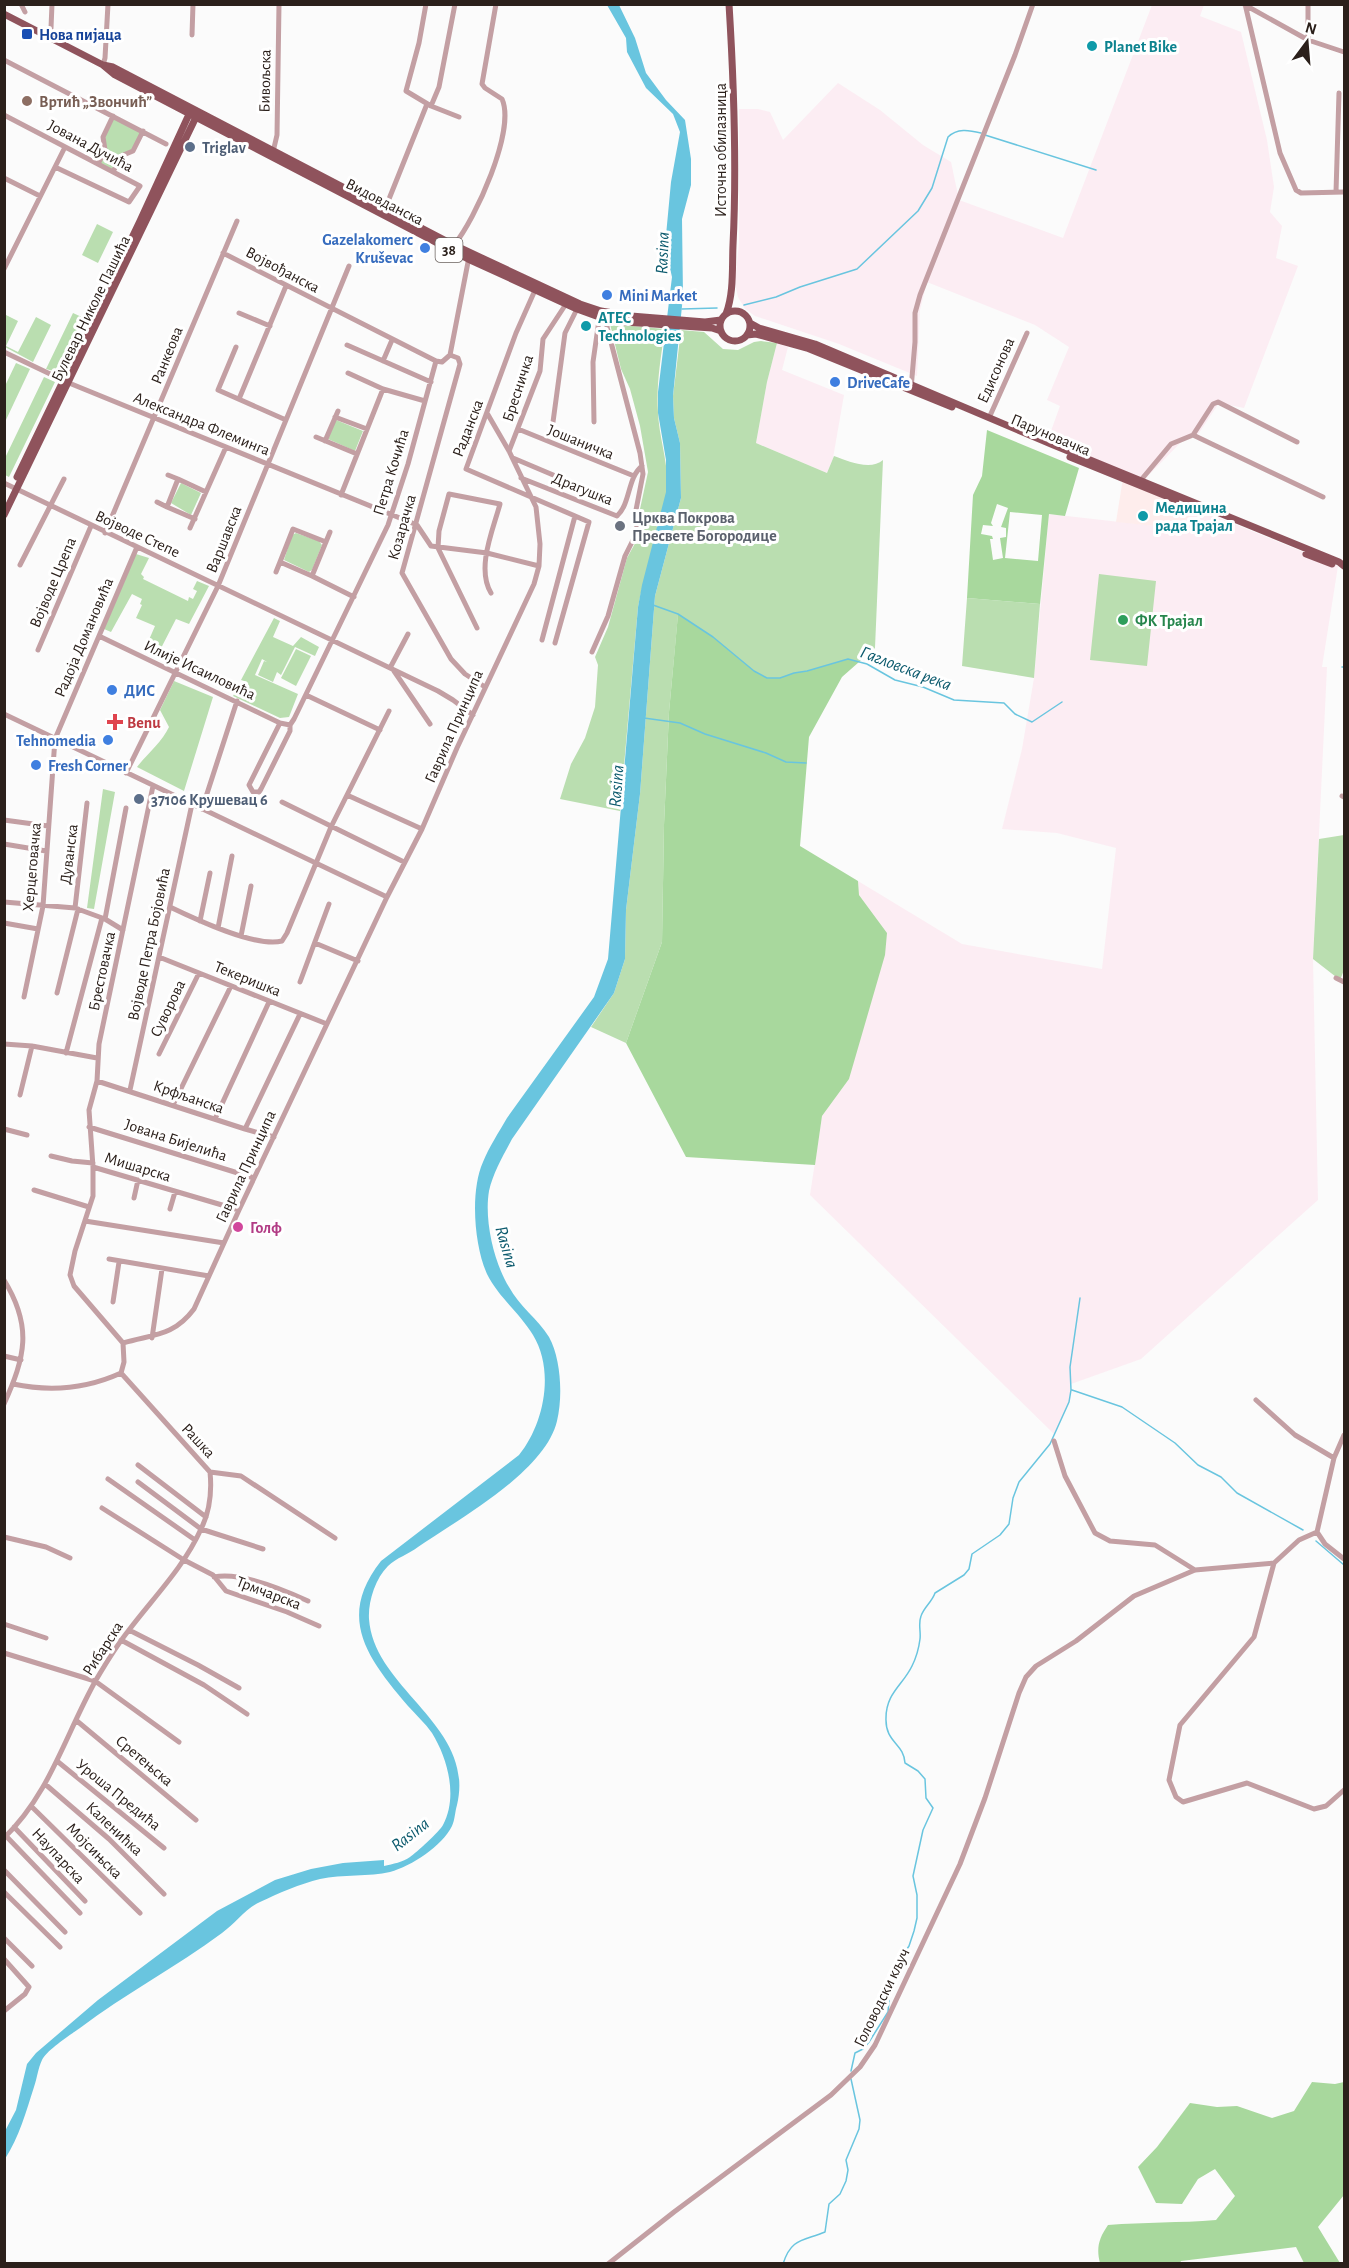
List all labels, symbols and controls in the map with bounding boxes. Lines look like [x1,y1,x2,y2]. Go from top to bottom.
north arrow [1277,12,1337,72]
text: N [1303,19,1318,38]
marker: Нова пијаца [20,27,34,41]
place label: Нова пијаца [39,27,122,44]
marker: Planet Bike [1085,39,1099,53]
place label: Planet Bike [1104,39,1178,55]
street label: Бивољска [256,49,274,113]
street label: Источна обилазница [713,83,729,217]
marker: Вртић „Звончић” [20,94,34,108]
place label: Вртић „Звончић” [39,94,152,110]
street label: Јована Дучића [45,117,136,176]
marker: Triglav [183,140,197,154]
place label: Triglav [202,140,247,156]
street label: Видовданска [343,175,426,228]
water label: Rasina [653,231,673,275]
place label: Gazelakomerc Kruševac [322,232,413,266]
street label: Булевар Николе Пашића [49,233,134,384]
road number: 38 [436,238,462,262]
marker: Gazelakomerc Kruševac [418,241,432,255]
street label: Војвођанска [243,244,322,297]
marker: Mini Market [600,288,614,302]
place label: Mini Market [619,288,698,304]
place label: ATEC Technologies [598,310,681,344]
marker: ATEC Technologies [579,319,593,333]
street label: Ранкеова [148,324,186,386]
street label: Едисонова [974,335,1017,406]
street label: Бресничка [500,353,536,424]
marker: DriveCafe [828,375,842,389]
place label: DriveCafe [847,375,911,391]
street label: Александра Флеминга [131,389,272,459]
street label: Раданска [450,398,486,459]
street label: Паруновачка [1008,411,1093,460]
street label: Јошаничка [545,421,616,462]
street label: Петра Кочића [370,427,412,517]
street label: Драгушка [550,470,615,509]
street label: Козарачка [385,493,419,562]
place label: Медицина рада Трајал [1155,500,1233,535]
street label: Варшавска [203,504,245,575]
street label: Војводе Степе [92,507,182,561]
marker: Медицина рада Трајал [1136,509,1150,523]
place label: Црква Покрова Пресвете Богородице [632,510,777,544]
marker: Црква Покрова Пресвете Богородице [613,519,627,533]
street label: Војводе Црепа [27,535,80,630]
street label: Радоја Домановића [52,575,117,700]
marker: ФК Трајал [1116,613,1130,627]
place label: ФК Трајал [1135,613,1203,630]
street label: Илије Исаиловића [141,637,258,704]
water label: Гагловска река [858,643,954,695]
street label: Гаврила Принципа [422,668,486,785]
marker: ДИС [105,683,119,697]
place label: ДИС [124,683,155,699]
marker: Benu [108,715,122,729]
place label: Benu [127,715,161,731]
place label: Tehnomedia [16,733,96,749]
marker: Tehnomedia [101,733,115,747]
marker: Fresh Corner [29,758,43,772]
place label: Fresh Corner [48,758,129,774]
water label: Rasina [607,764,627,808]
marker: 37106 Крушевац 6 [132,792,146,806]
place label: 37106 Крушевац 6 [151,792,268,809]
street label: Херцеговачка [20,822,44,912]
street label: Дуванска [57,823,82,885]
street label: Војводе Петра Бојовића [125,866,174,1022]
street label: Брестовачка [86,930,118,1012]
street label: Текеришка [212,958,283,999]
street label: Суворова [147,977,189,1040]
street label: Крфљанска [151,1077,226,1116]
street label: Гаврила Принципа [213,1108,279,1225]
street label: Јована Бијелића [122,1116,229,1165]
street label: Мишарска [103,1149,173,1185]
marker: Голф [231,1220,245,1234]
place label: Голф [250,1220,282,1236]
water label: Rasina [491,1224,521,1270]
street label: Рашка [178,1420,218,1461]
street label: Трмчарска [234,1573,303,1613]
street label: Рибарска [80,1619,126,1678]
street label: Сретењска [113,1732,176,1789]
street label: Уроша Предића [73,1756,164,1833]
street label: Каленићка [83,1799,146,1859]
water label: Rasina [388,1814,433,1855]
street label: Мојсињска [63,1820,125,1882]
street label: Наупарска [28,1825,88,1887]
street label: Головодски кључ [851,1946,914,2050]

